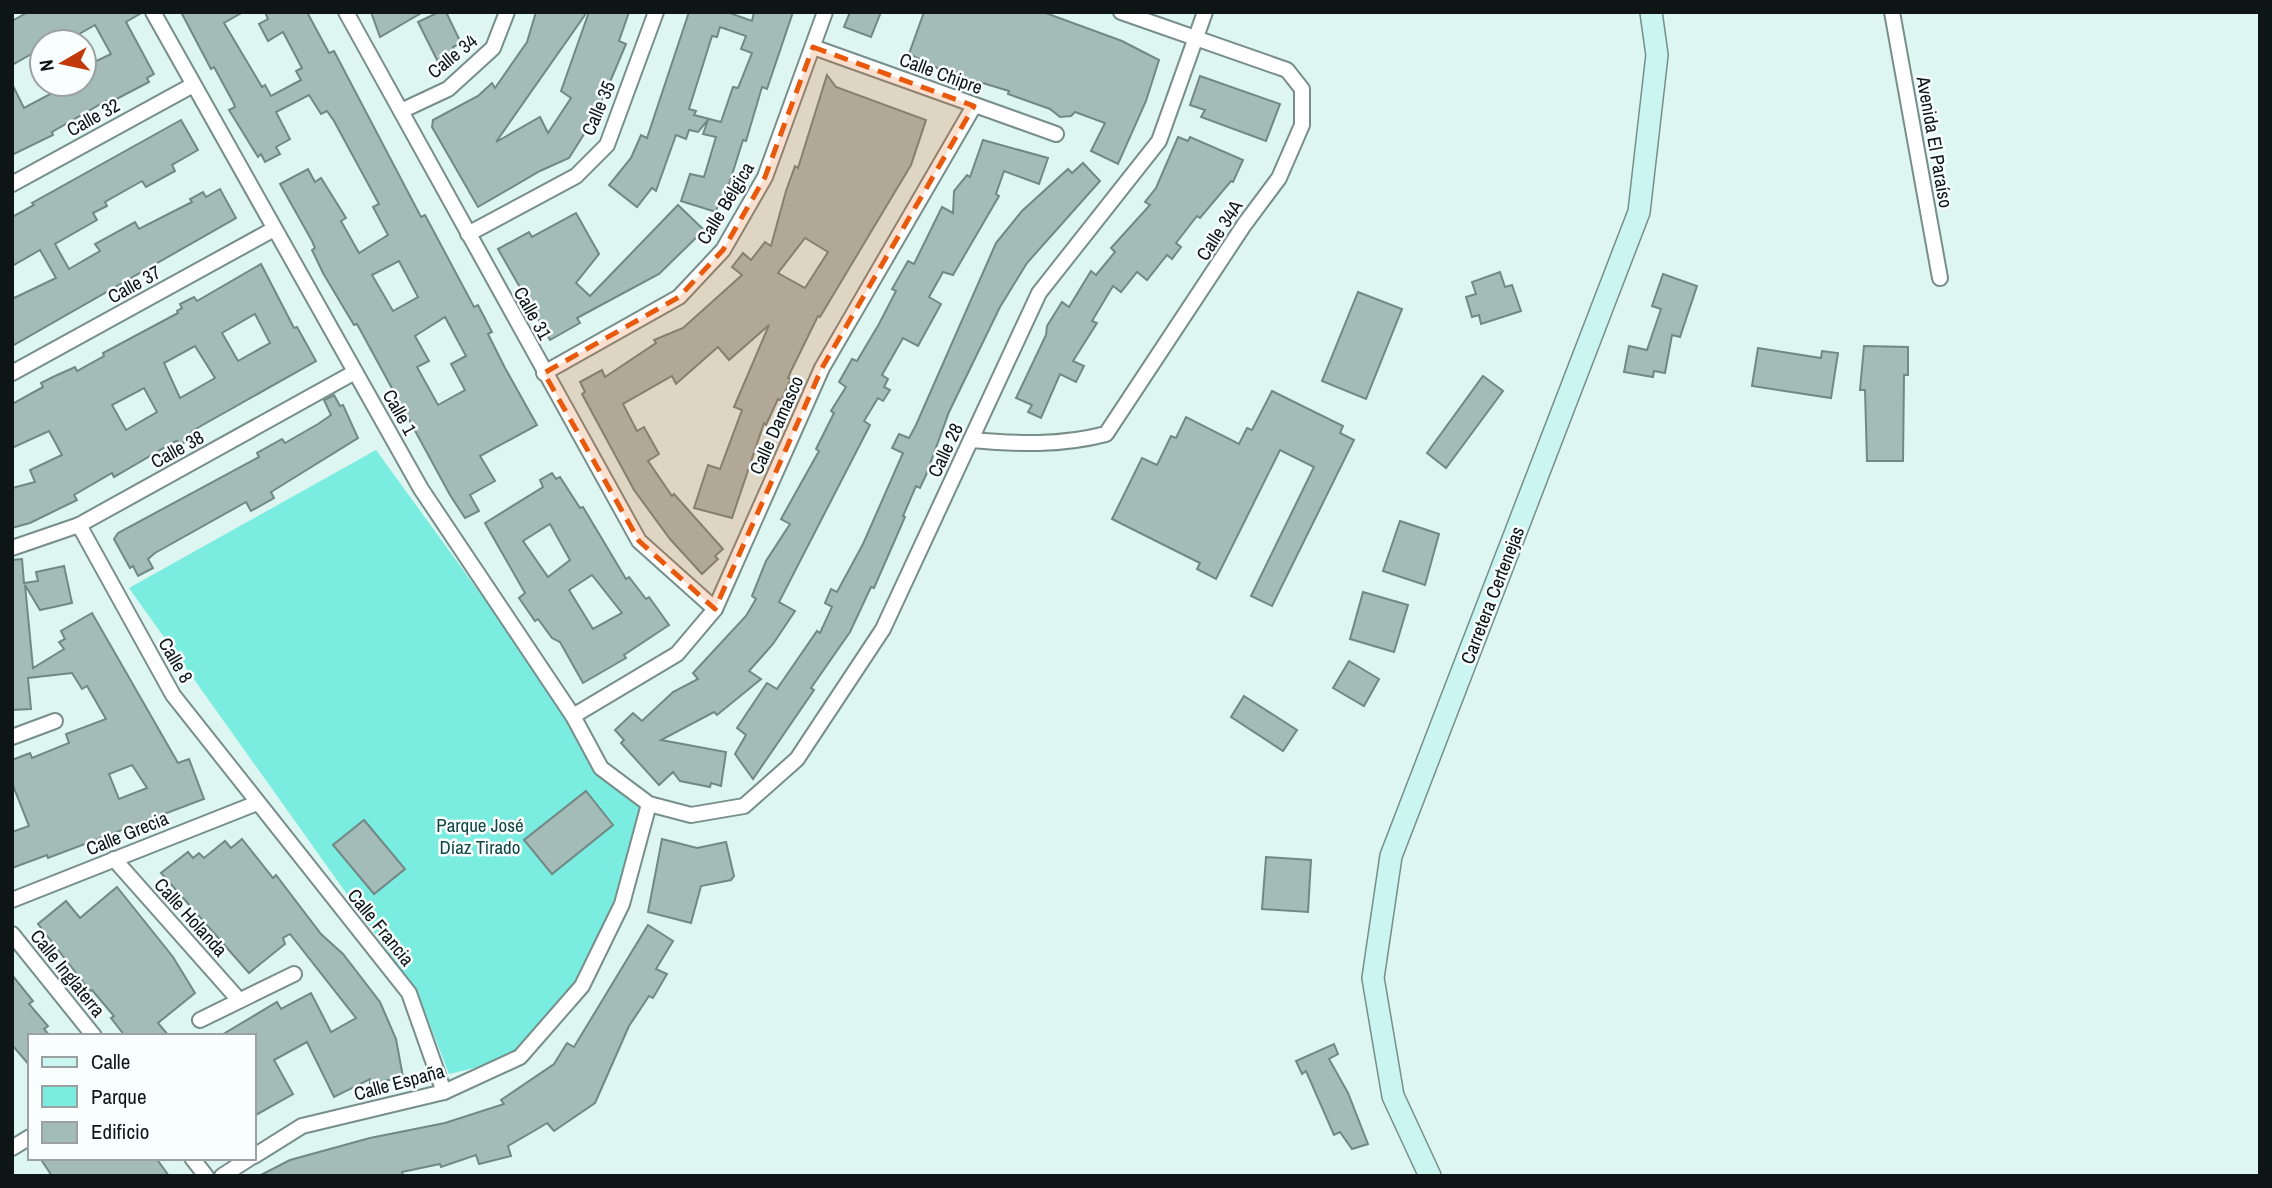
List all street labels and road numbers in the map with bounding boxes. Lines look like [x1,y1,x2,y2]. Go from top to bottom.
street label: Calle 34 [422,28,483,84]
street label: Calle Chipre [896,46,986,100]
street label: Avenida El Paraíso [1910,73,1959,210]
street label: Calle 35 [575,76,621,139]
street label: Calle 32 [62,92,124,142]
street label: Calle Bélgica [690,157,760,249]
street label: Calle 34A [1190,194,1249,265]
street label: Calle 37 [103,259,166,309]
street label: Calle 31 [508,282,558,345]
street label: Calle Damasco [743,371,809,479]
street label: Calle 1 [377,384,423,440]
street label: Calle 28 [921,419,969,481]
street label: Calle 38 [146,424,208,474]
street label: Carretera Certenejas [1454,522,1530,668]
street label: Calle 8 [153,632,199,688]
street label: Calle Grecia [82,805,172,861]
street label: Calle Holanda [149,872,234,962]
street label: Calle Francia [342,883,420,971]
street label: Calle Inglaterra [25,924,112,1022]
street label: Calle España [351,1057,447,1107]

